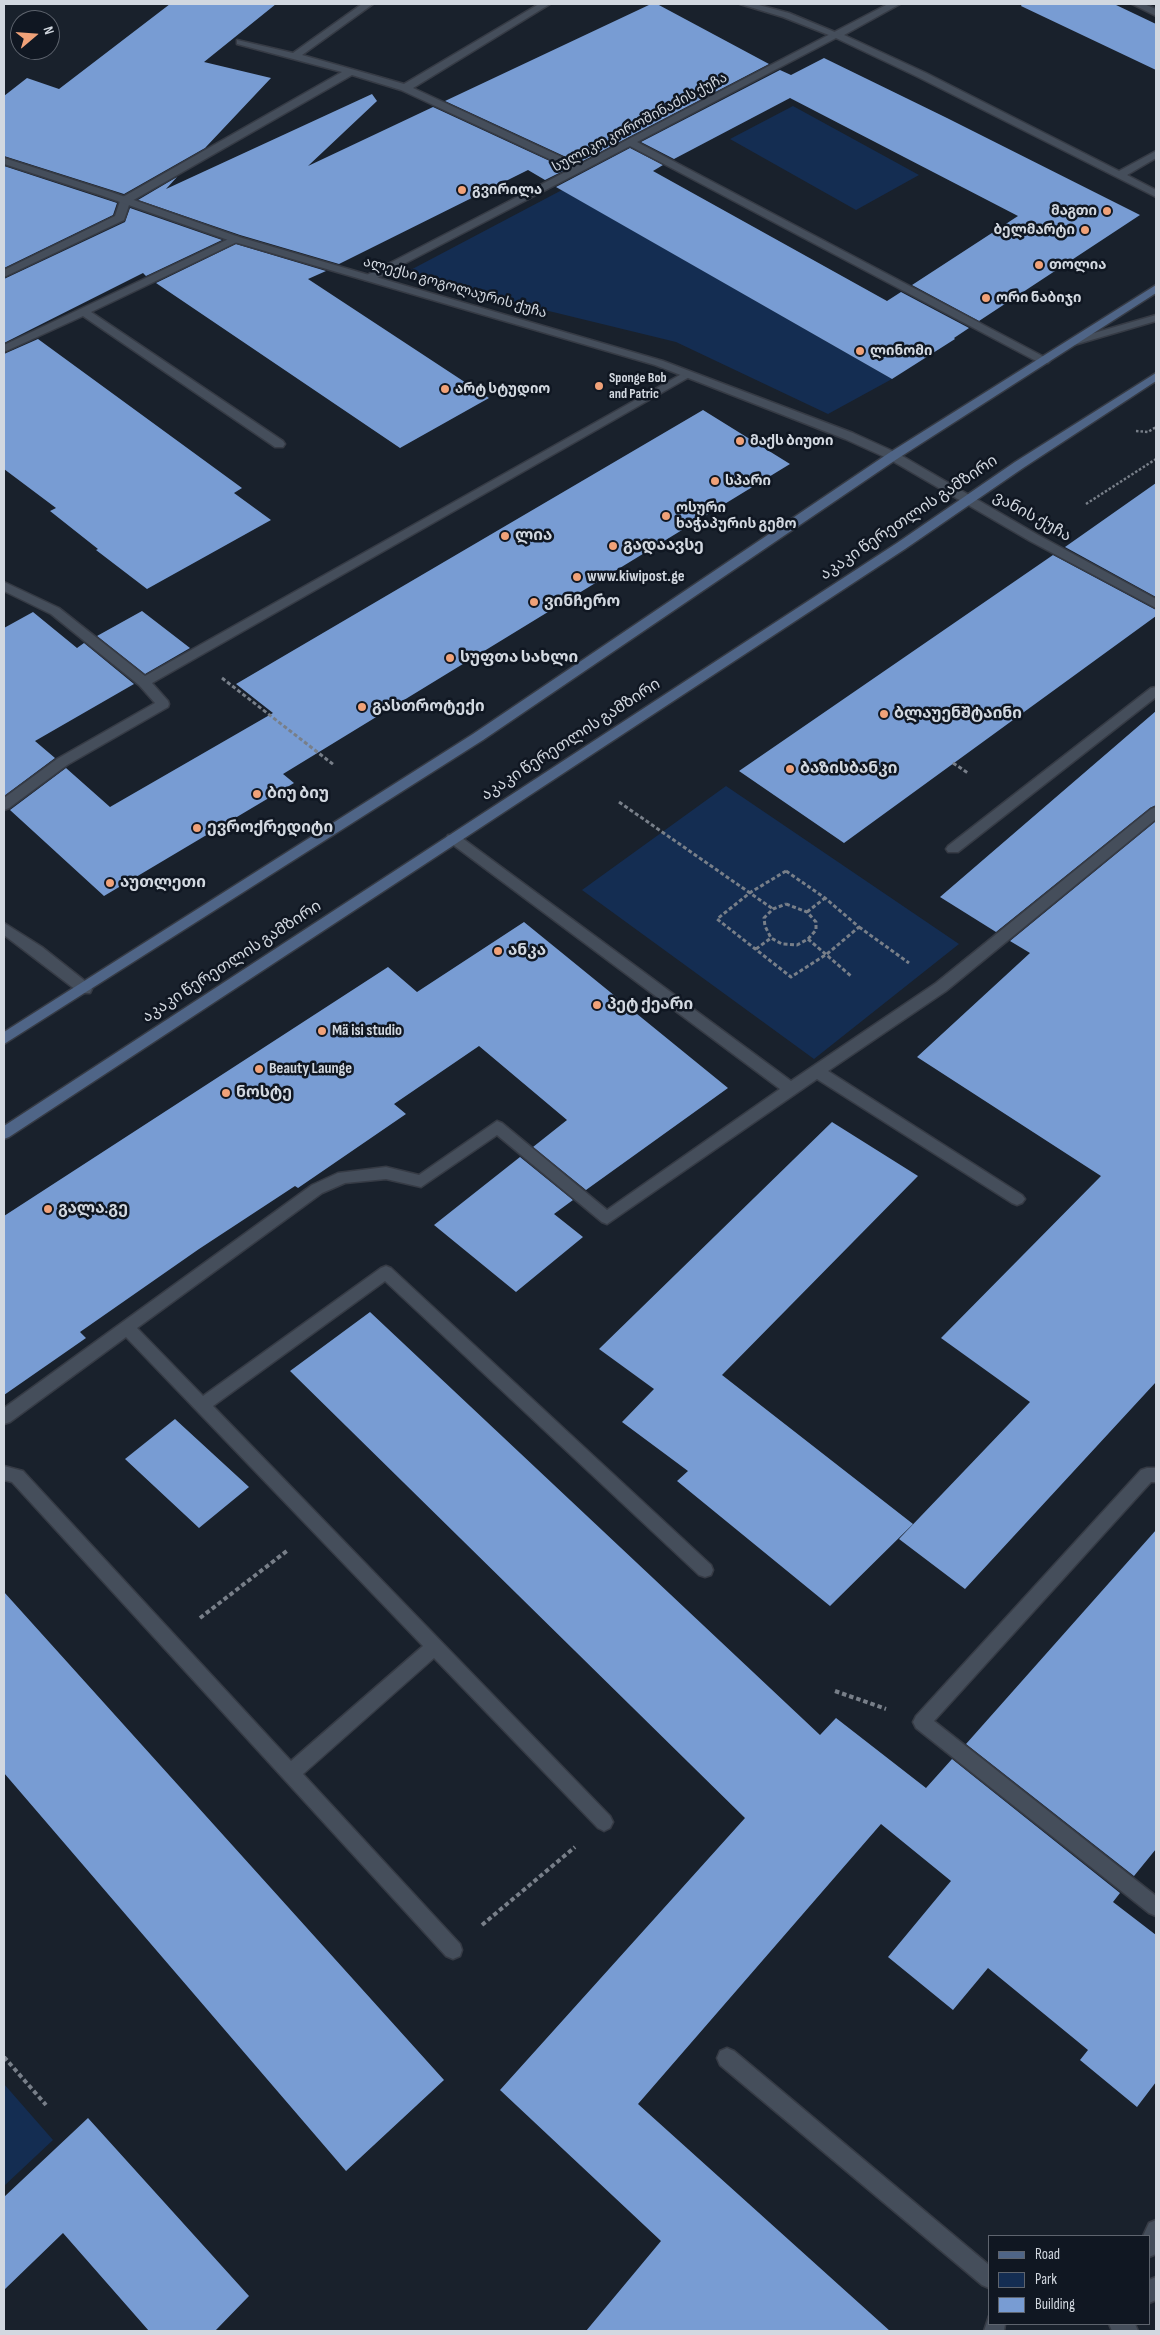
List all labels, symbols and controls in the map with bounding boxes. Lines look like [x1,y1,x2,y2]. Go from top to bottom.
north arrow [10,10,60,60]
text: N [40,24,58,37]
street label: სულიკო კოროშინაძის ქუჩა [550,70,730,176]
place label: გვირილა [472,182,542,198]
marker: გვირილა [456,184,468,196]
place label: მაგთი [1051,203,1097,219]
marker: მაგთი [1101,205,1113,217]
place label: ბელმარტი [994,222,1075,238]
marker: ბელმარტი [1079,224,1091,236]
street label: ალექსი გოგოლაურის ქუჩა [361,254,549,322]
place label: თოლია [1049,257,1107,273]
marker: თოლია [1033,259,1045,271]
place label: ორი ნაბიჯი [996,290,1081,306]
marker: ორი ნაბიჯი [980,292,992,304]
place label: ლინომი [870,343,932,359]
marker: ლინომი [854,345,866,357]
place label: Sponge Bob and Patric [609,370,667,402]
marker: Sponge Bob and Patric [593,380,605,392]
place label: არტ სტუდიო [455,381,550,397]
marker: არტ სტუდიო [439,383,451,395]
place label: მაქს ბიუთი [750,433,833,449]
marker: მაქს ბიუთი [734,435,746,447]
street label: აკაკი წერეთლის გამზირი [817,451,1001,585]
place label: სპარი [725,473,771,489]
marker: სპარი [709,475,721,487]
street label: ვანის ქუჩა [990,488,1074,546]
place label: ოსური ხაჭაპურის გემო [676,500,796,532]
marker: ოსური ხაჭაპურის გემო [660,510,672,522]
place label: ლია [515,526,552,546]
marker: ლია [499,530,511,542]
place label: გადაავსე [623,536,704,556]
marker: გადაავსე [607,540,619,552]
place label: www.kiwipost.ge [587,567,685,587]
marker: www.kiwipost.ge [571,571,583,583]
place label: ვინჩერო [544,592,620,612]
marker: ვინჩერო [528,596,540,608]
place label: სუფთა სახლი [460,648,578,668]
marker: სუფთა სახლი [444,652,456,664]
street label: აკაკი წერეთლის გამზირი [478,675,664,805]
place label: გასთროტექი [372,697,485,717]
marker: გასთროტექი [356,701,368,713]
place label: ბლაუენშტაინი [894,704,1022,724]
marker: ბლაუენშტაინი [878,708,890,720]
place label: ბაზისბანკი [800,759,897,779]
marker: ბაზისბანკი [784,763,796,775]
place label: ბიუ ბიუ [267,784,329,804]
marker: ბიუ ბიუ [251,788,263,800]
place label: ევროქრედიტი [207,818,333,838]
marker: ევროქრედიტი [191,822,203,834]
place label: აუთლეთი [120,873,206,893]
marker: აუთლეთი [104,877,116,889]
street label: აკაკი წერეთლის გამზირი [139,897,325,1027]
place label: ანკა [508,941,546,961]
marker: ანკა [492,945,504,957]
place label: პეტ ქეარი [607,995,693,1015]
marker: პეტ ქეარი [591,999,603,1011]
place label: Mä isi studio [332,1021,402,1041]
marker: Mä isi studio [316,1025,328,1037]
place label: Beauty Launge [269,1059,352,1079]
marker: Beauty Launge [253,1063,265,1075]
place label: ნოსტე [236,1083,292,1103]
marker: ნოსტე [220,1087,232,1099]
place label: გალა.გე [58,1199,128,1219]
marker: გალა.გე [42,1203,54,1215]
legend [988,2235,1150,2325]
text: Road [1035,2245,1060,2264]
text: Park [1035,2270,1057,2289]
text: Building [1035,2295,1075,2314]

